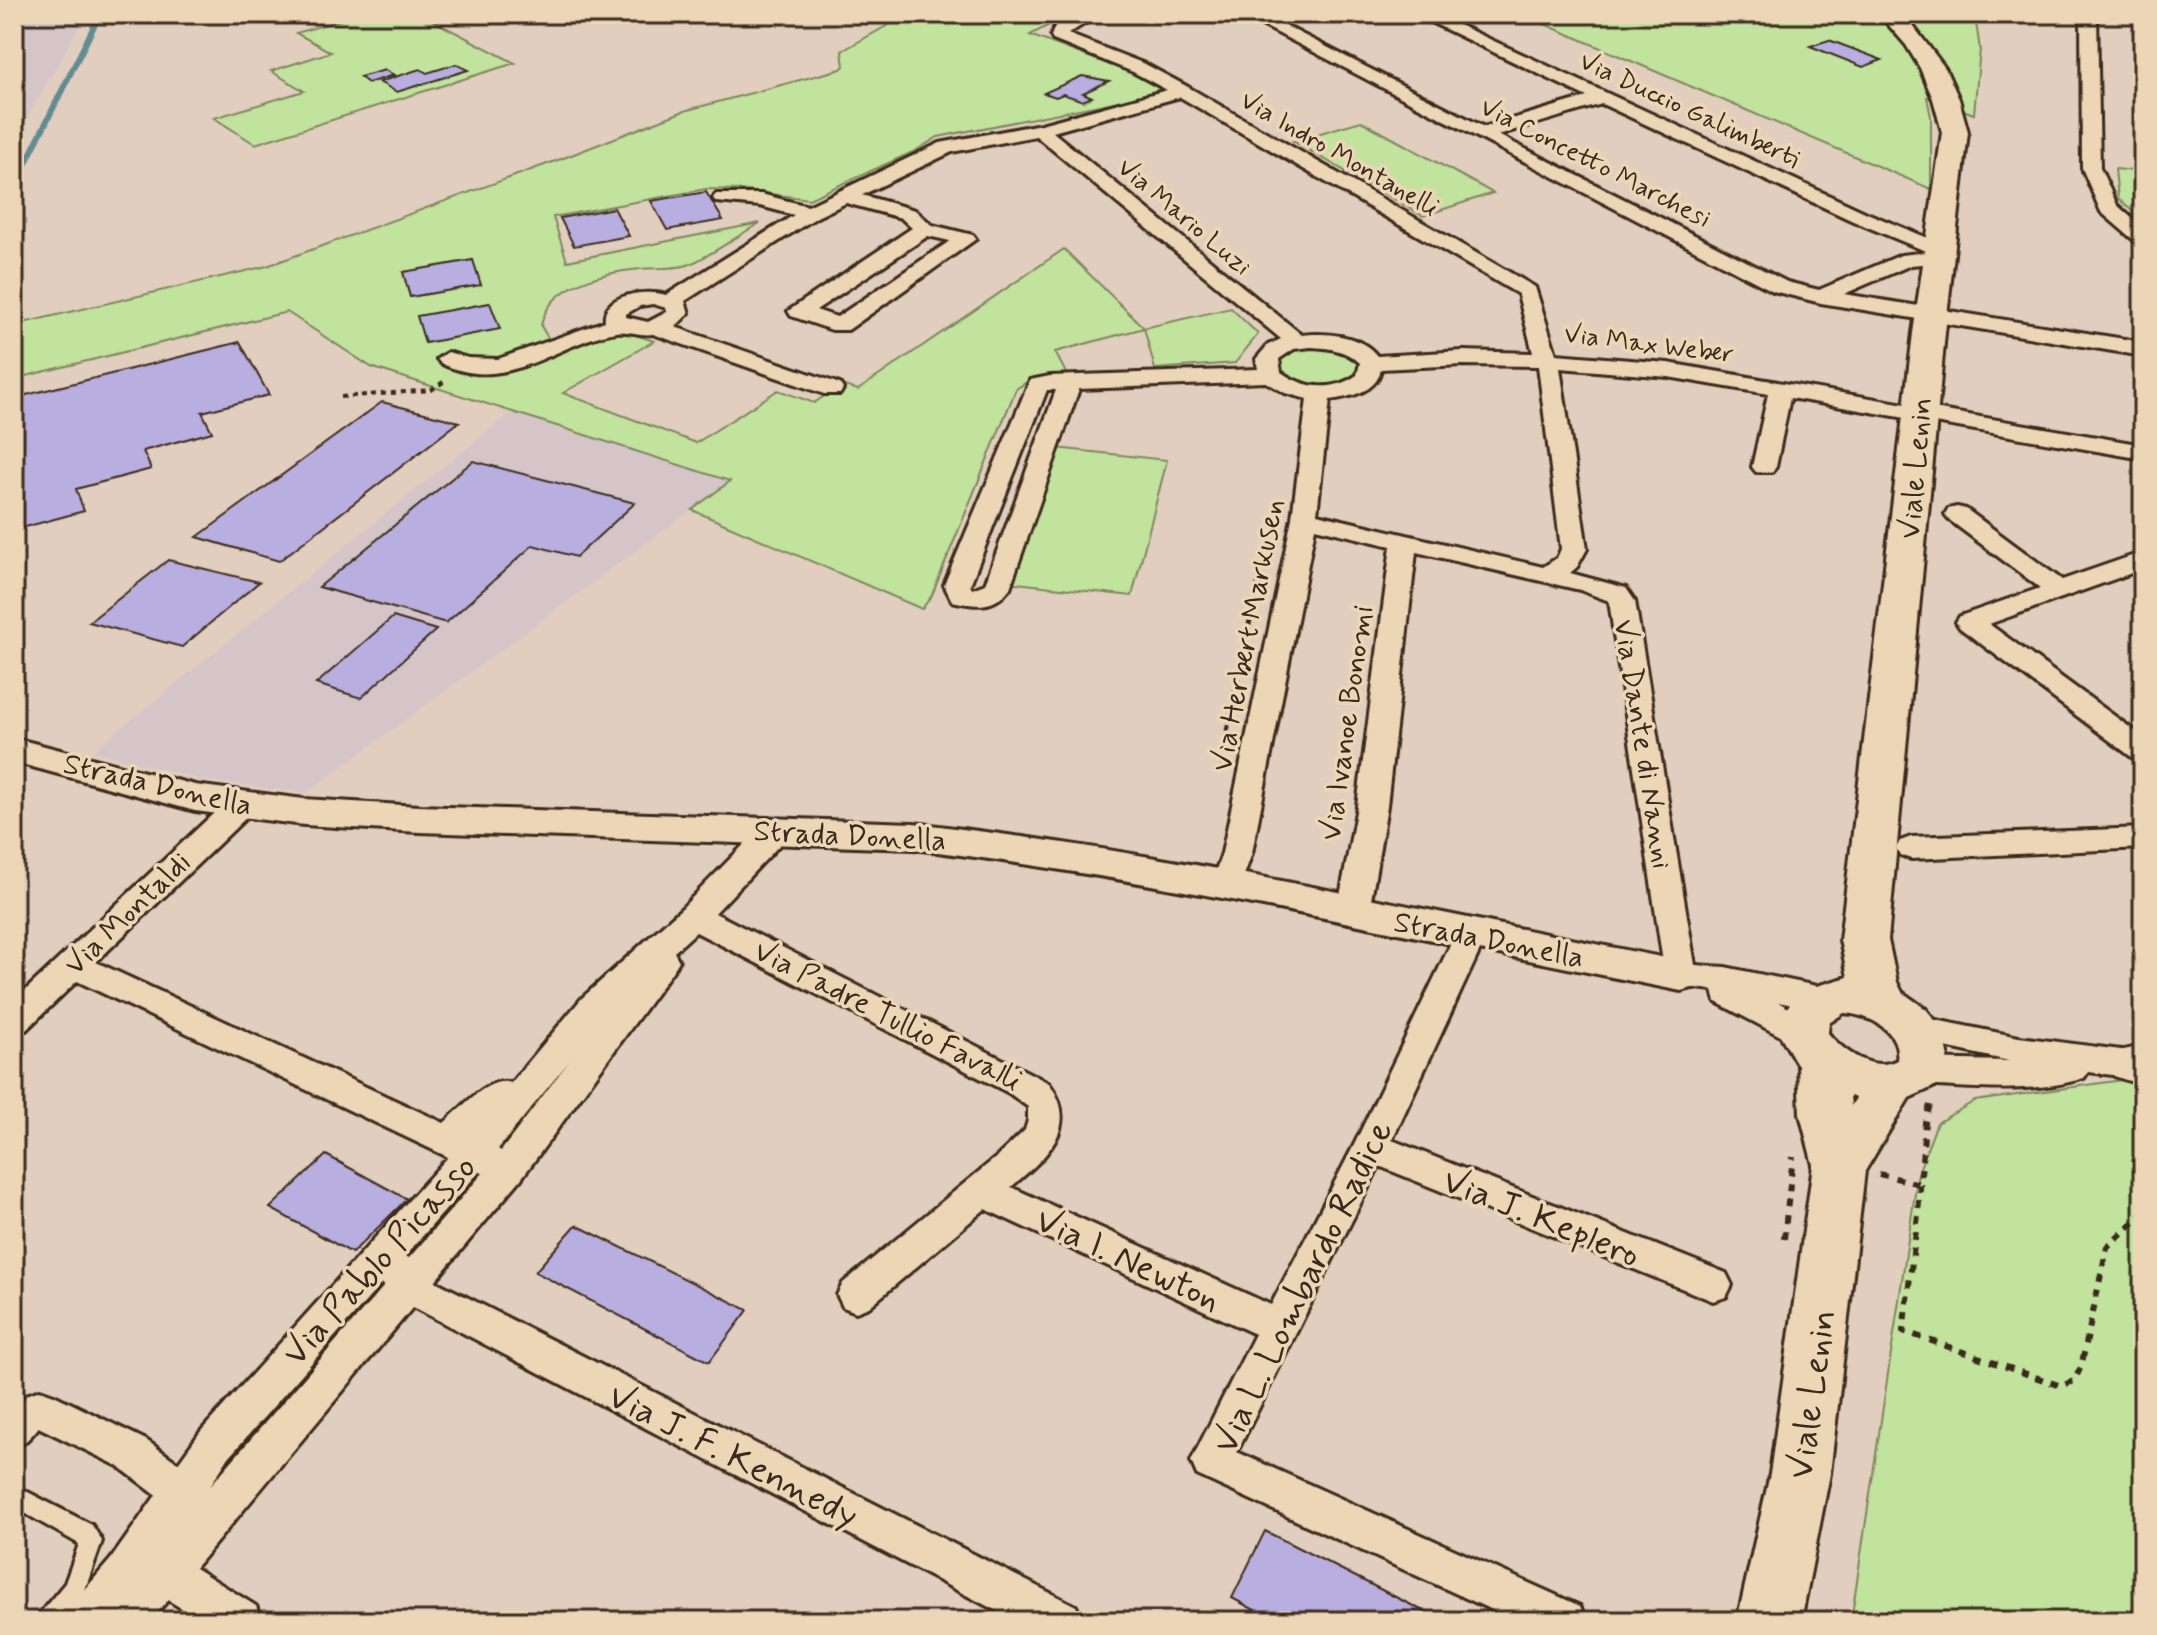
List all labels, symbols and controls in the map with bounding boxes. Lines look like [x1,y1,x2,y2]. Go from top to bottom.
street label: Via Duccio Galimberti [1573,45,1805,177]
street label: Via Indro Montanelli [1234,84,1444,225]
street label: Via Concetto Marchesi [1474,91,1716,237]
street label: Via Mario Luzi [1109,151,1258,284]
street label: Via Max Weber [1562,318,1736,372]
street label: Viale Lenin [1891,396,1942,541]
street label: Via Herbert Markusen [1203,495,1294,775]
street label: Via Ivanoe Bonomi [1312,603,1383,843]
street label: Via Dante di Nanni [1604,617,1681,872]
street label: Strada Donella [59,745,256,826]
street label: Strada Donella [753,812,947,861]
street label: Via Montaldi [56,844,200,984]
street label: Strada Donella [1390,903,1587,978]
street label: Via Padre Tullio Favalli [747,932,1028,1101]
street label: Via L. Lombardo Radice [1203,1113,1405,1462]
street label: Via Pablo Picasso [273,1146,488,1377]
street label: Via J. Keplero [1435,1158,1646,1280]
street label: Via I. Newton [1027,1198,1228,1325]
street label: Viale Lenin [1778,1307,1849,1482]
street label: Via J. F. Kennedy [599,1374,866,1540]

